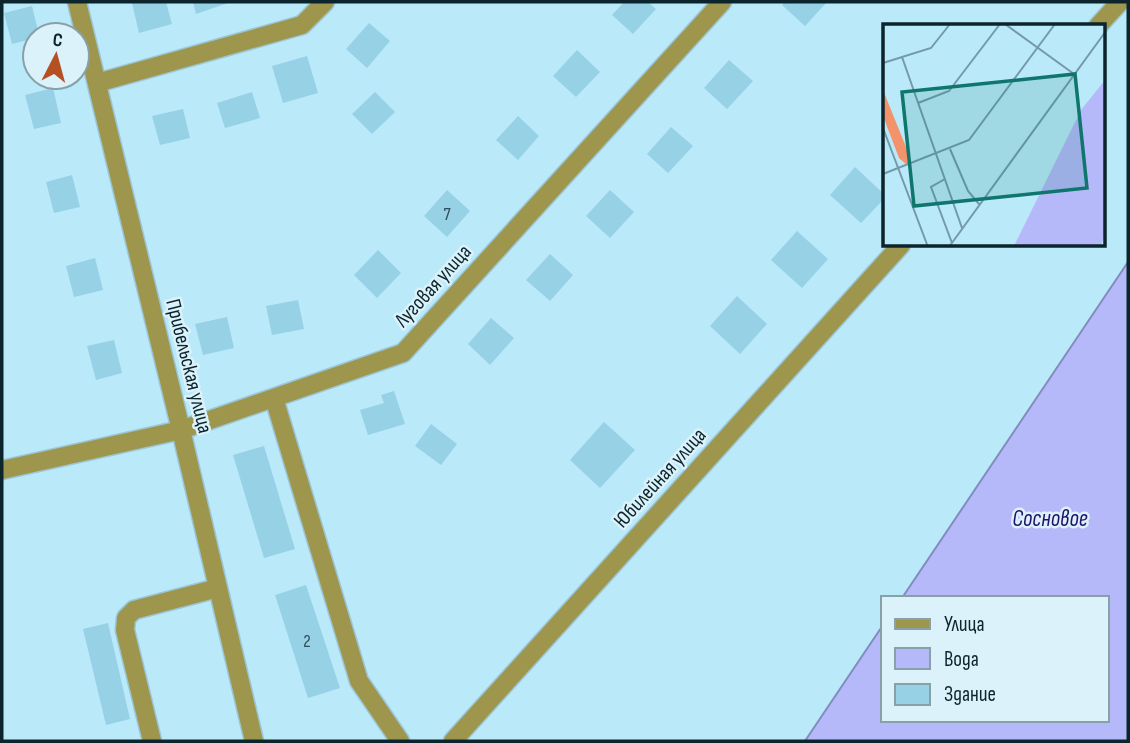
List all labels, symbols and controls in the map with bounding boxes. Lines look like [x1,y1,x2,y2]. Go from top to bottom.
north arrow [21,21,91,91]
inset map [883,24,1106,247]
text: С [52,29,64,53]
house number: 7 [443,204,451,225]
street label: Луговая улица [389,240,476,333]
street label: Прибельская улица [160,296,218,436]
street label: Юбилейная улица [609,423,711,533]
water label: Сосновое [1012,505,1088,533]
legend [881,596,1109,722]
text: Улица [944,612,985,637]
house number: 2 [303,631,311,652]
text: Вода [944,647,979,672]
text: Здание [944,682,996,707]

